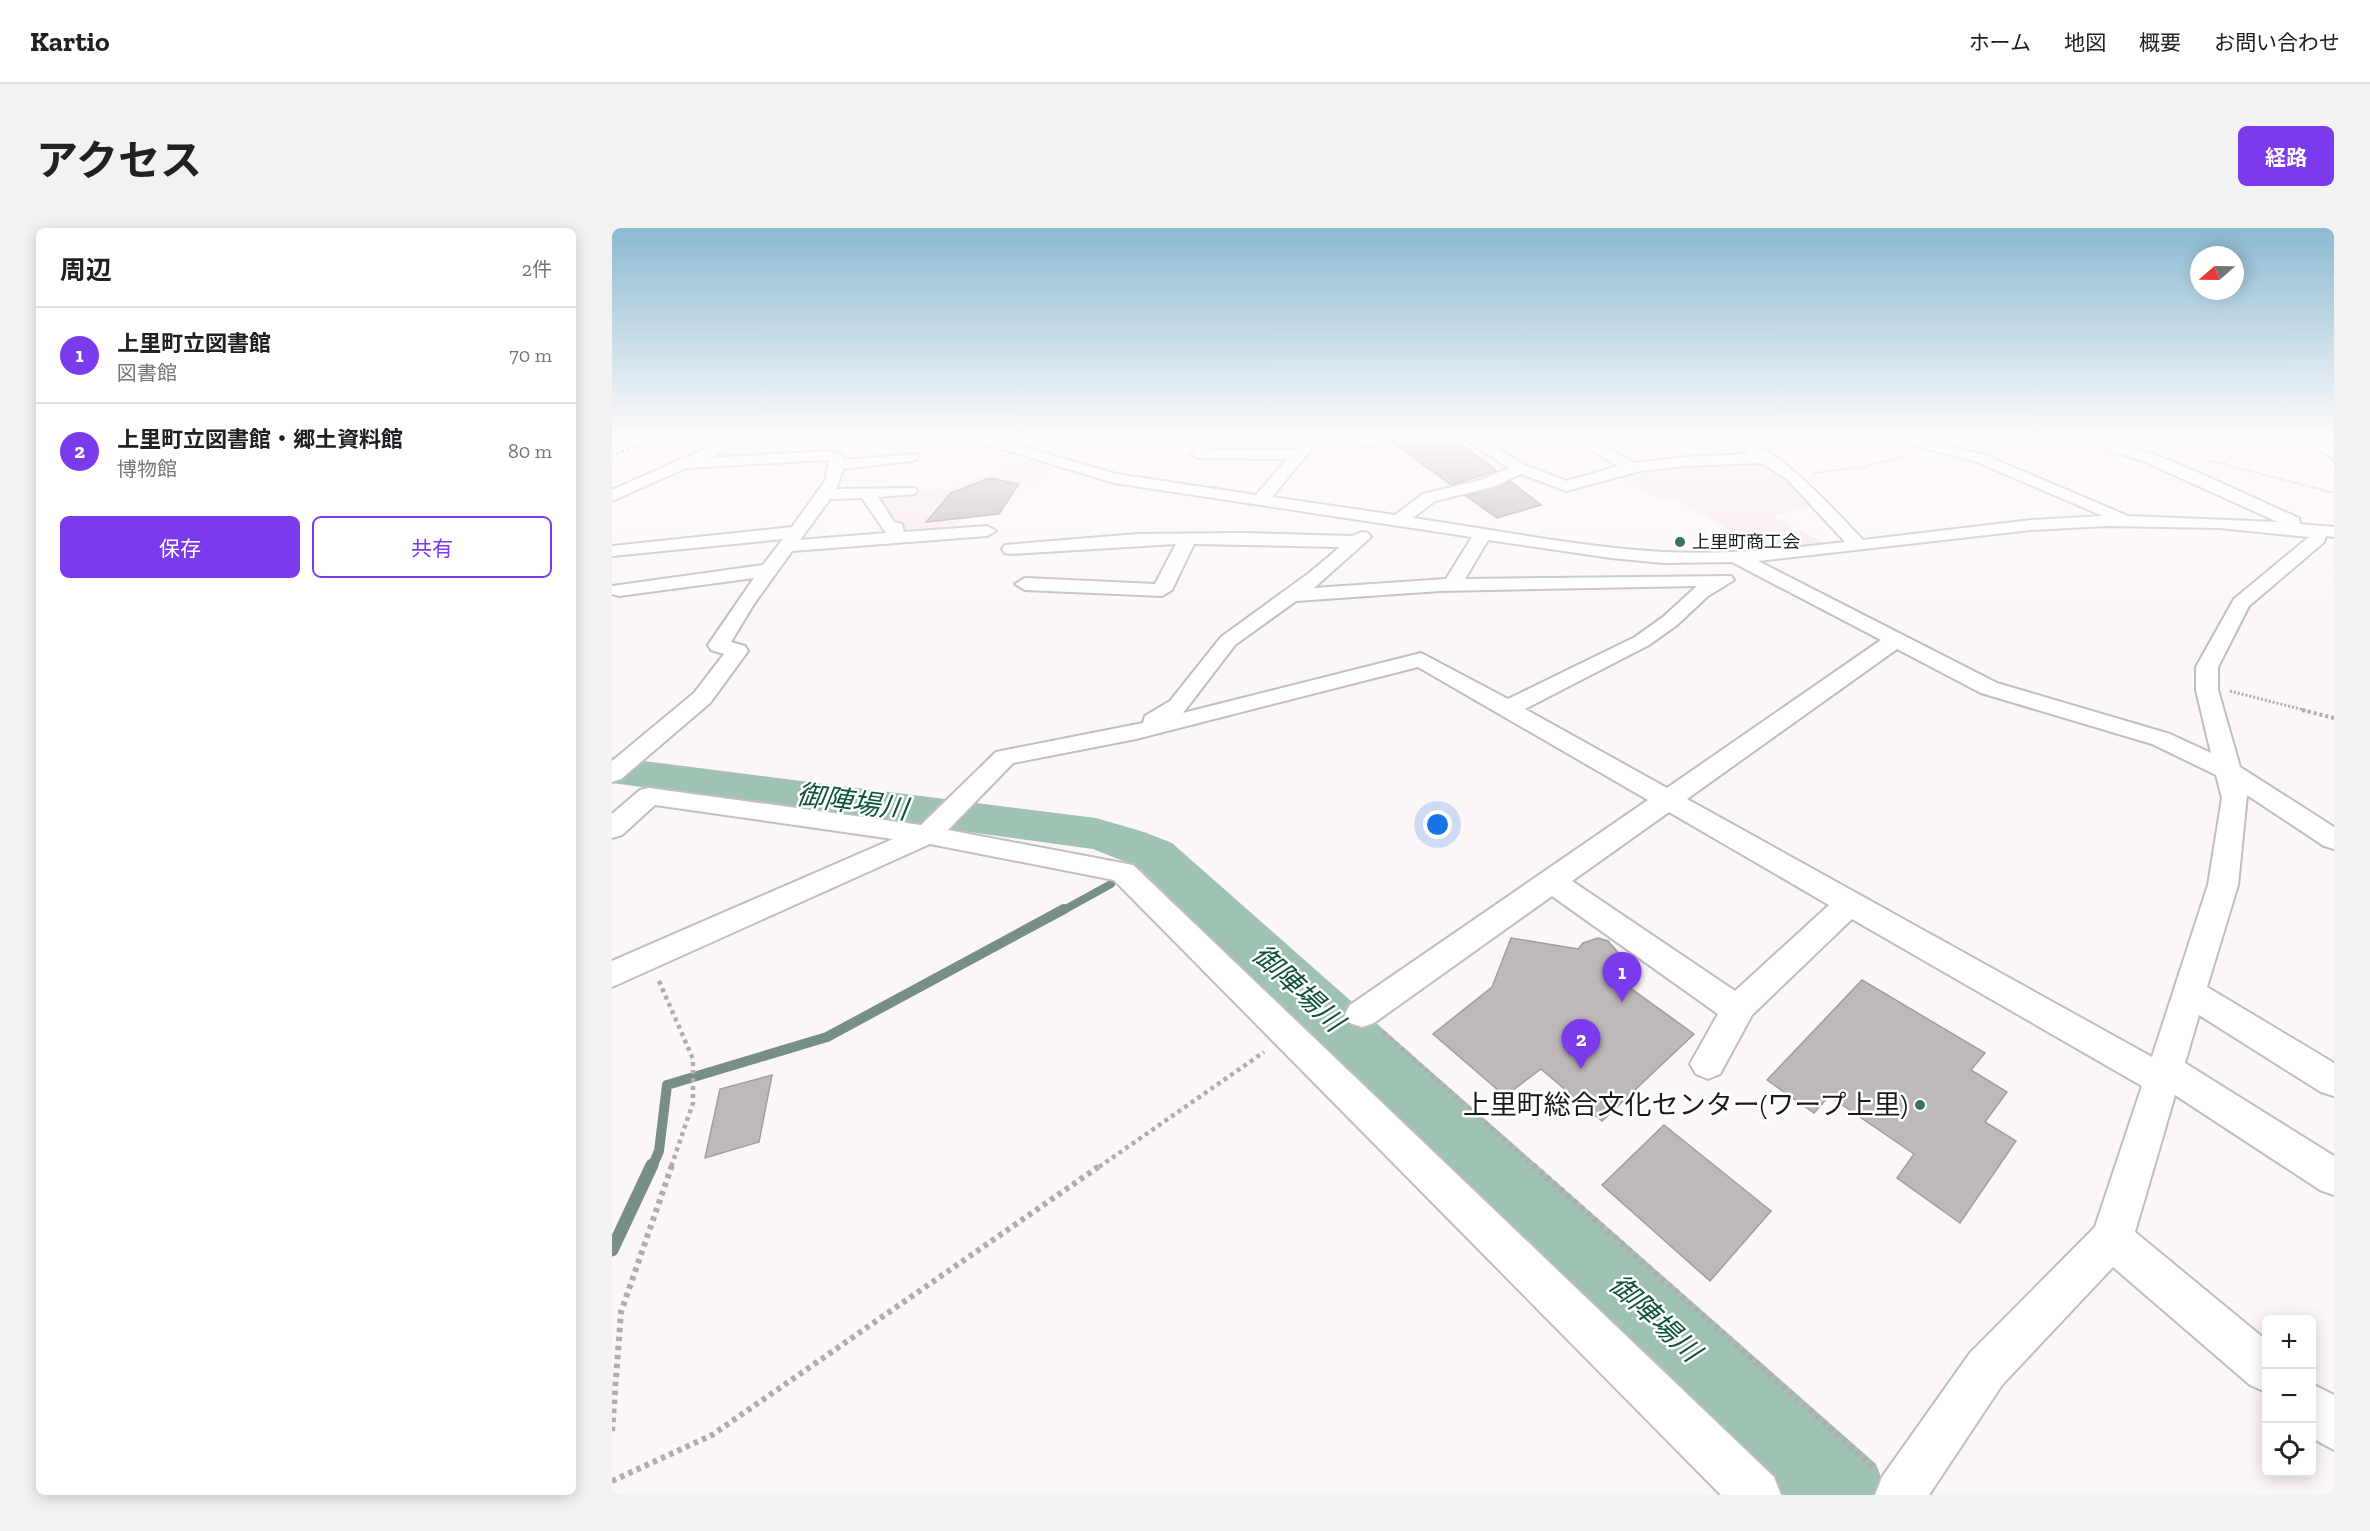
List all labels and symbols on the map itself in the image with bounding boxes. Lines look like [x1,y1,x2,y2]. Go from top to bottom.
north arrow [2190,246,2244,300]
place label: 上里町商工会 [1692,531,1800,553]
marker: 上里町商工会 [1673,535,1687,549]
water label: 御陣場川 [794,778,913,827]
your location [1423,810,1452,839]
water label: 御陣場川 [1246,938,1352,1040]
pin: 1 [1602,952,1642,1002]
pin: 2 [1562,1020,1600,1069]
place label: 上里町総合文化センター(ワープ上里) [1463,1089,1908,1121]
marker: 上里町総合文化センター(ワープ上里) [1913,1098,1927,1112]
water label: 御陣場川 [1603,1268,1709,1370]

